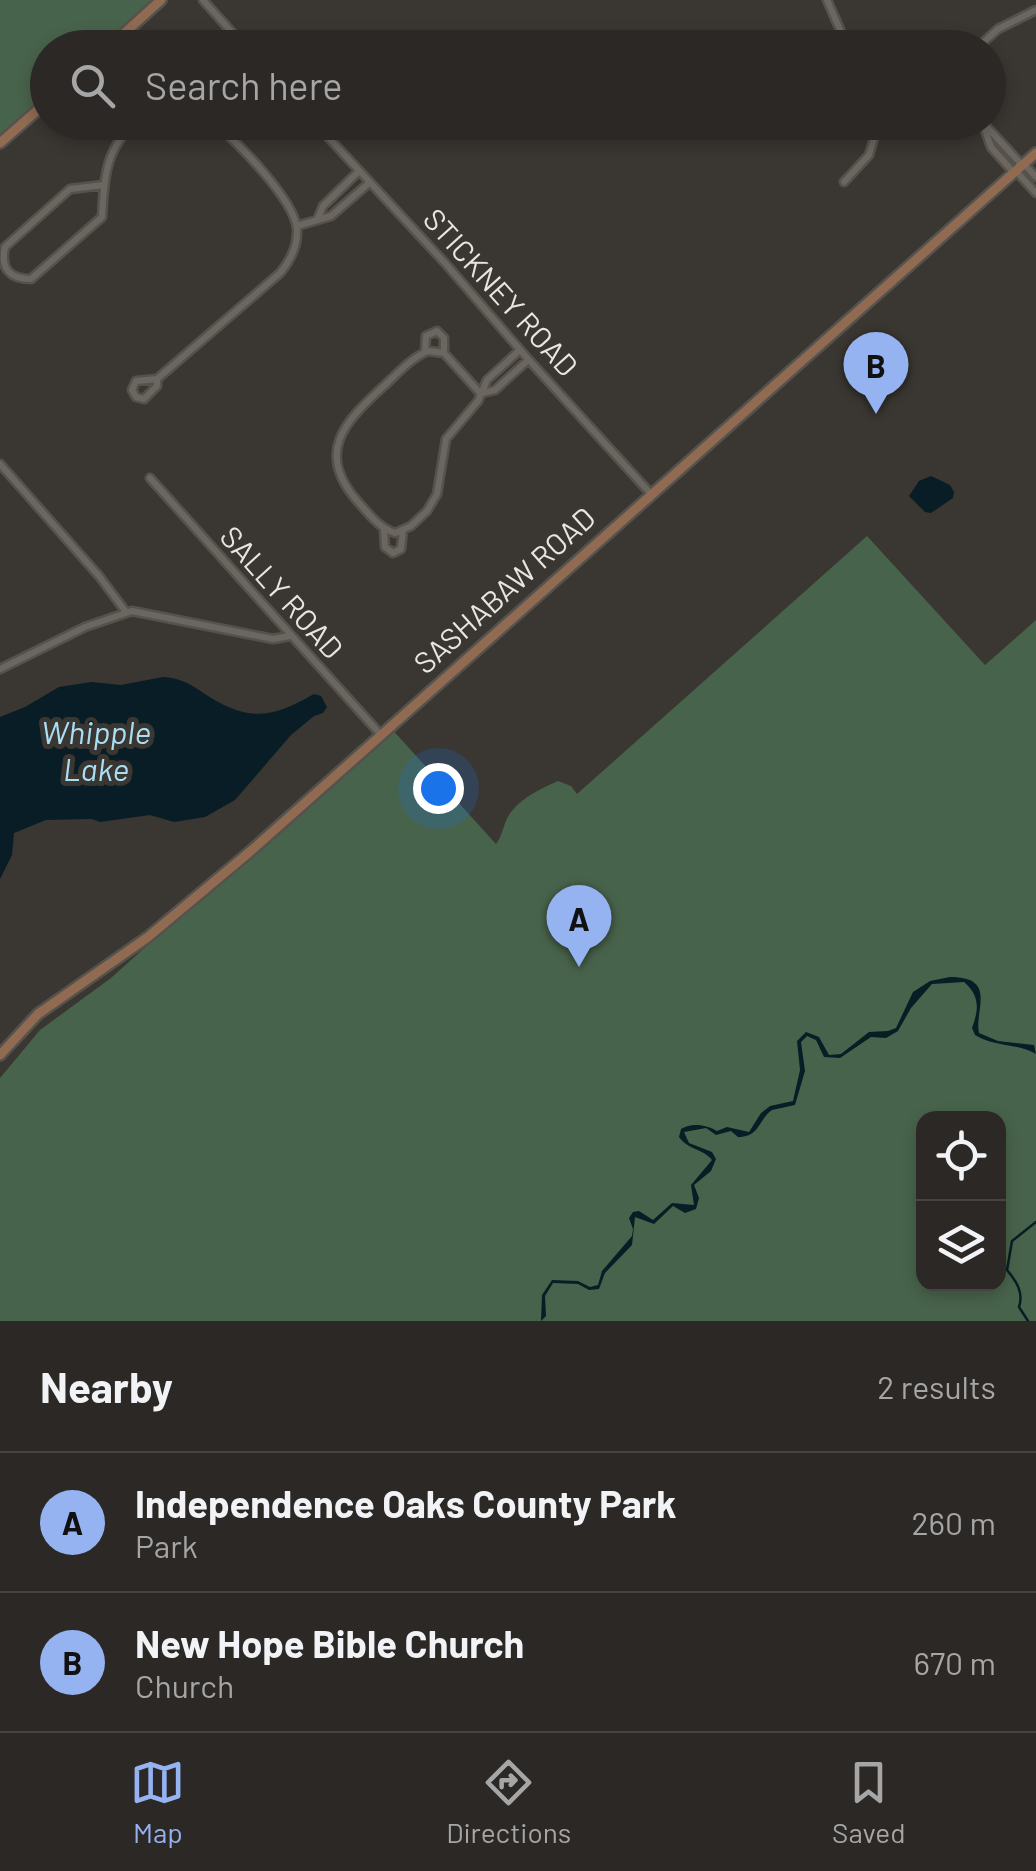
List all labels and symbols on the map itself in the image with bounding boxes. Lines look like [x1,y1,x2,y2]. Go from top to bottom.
street label: STICKNEY ROAD [417,200,586,383]
pin: B [844,332,908,414]
street label: SASHABAW ROAD [406,499,602,680]
street label: SALLY ROAD [214,518,351,665]
water label: Whipple Lake [41,712,151,787]
your location [413,763,464,814]
pin: A [546,884,612,967]

